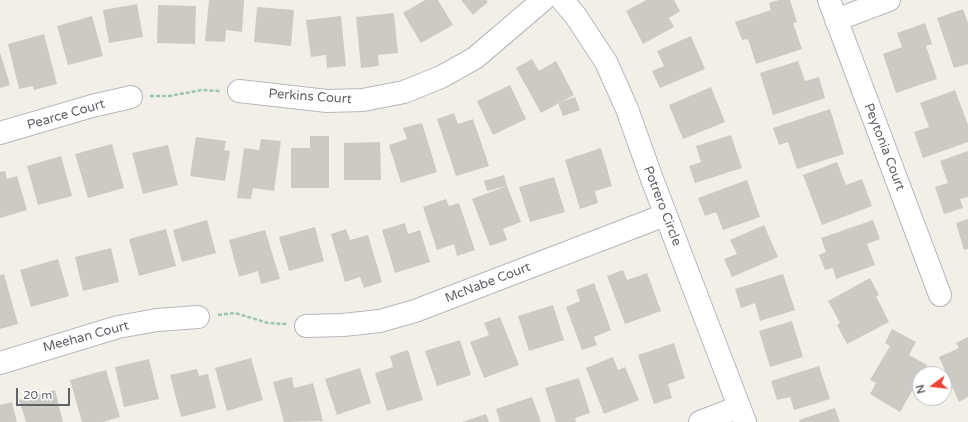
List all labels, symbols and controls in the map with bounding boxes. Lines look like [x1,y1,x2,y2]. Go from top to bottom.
street label: Perkins Court [268,86,352,108]
street label: Pearce Court [25,96,107,134]
street label: Peytonia Court [860,101,908,193]
street label: Potrero Circle [640,164,684,248]
street label: McNabe Court [443,259,533,307]
street label: Meehan Court [41,318,131,356]
north arrow [912,366,952,406]
scale bar [18,380,72,406]
text: N [913,383,928,395]
text: 20 m [23,388,52,402]

